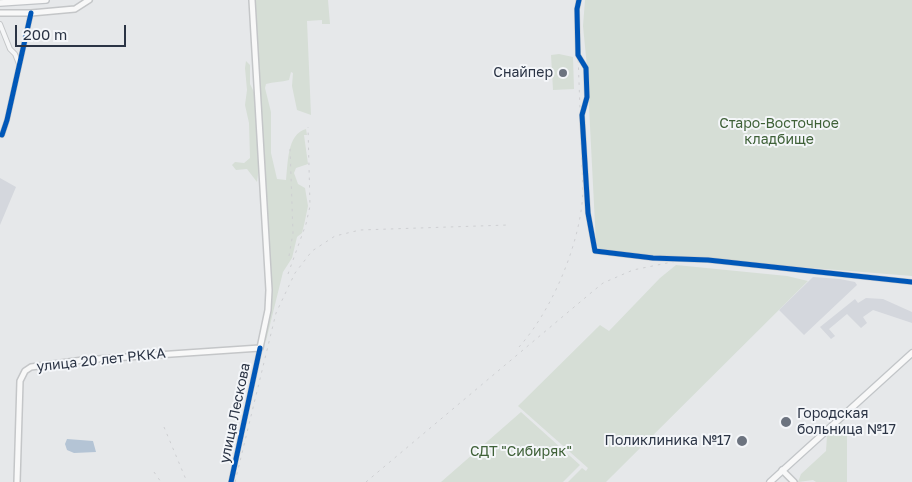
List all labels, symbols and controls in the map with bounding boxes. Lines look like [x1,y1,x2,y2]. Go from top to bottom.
scale bar [18,15,129,47]
text: 200 m [23,25,67,43]
place label: Снайпер [493,65,553,81]
marker: Снайпер [557,67,569,79]
park label: Старо-Восточное кладбище [719,116,839,148]
street label: улица 20 лет РККА [36,345,166,375]
street label: улица Лескова [216,361,254,465]
place label: Городская больница №17 [797,406,896,438]
marker: Городская больница №17 [779,415,793,429]
place label: Поликлиника №17 [605,433,731,449]
marker: Поликлиника №17 [735,434,749,448]
park label: СДТ "Сибиряк" [470,444,572,460]

